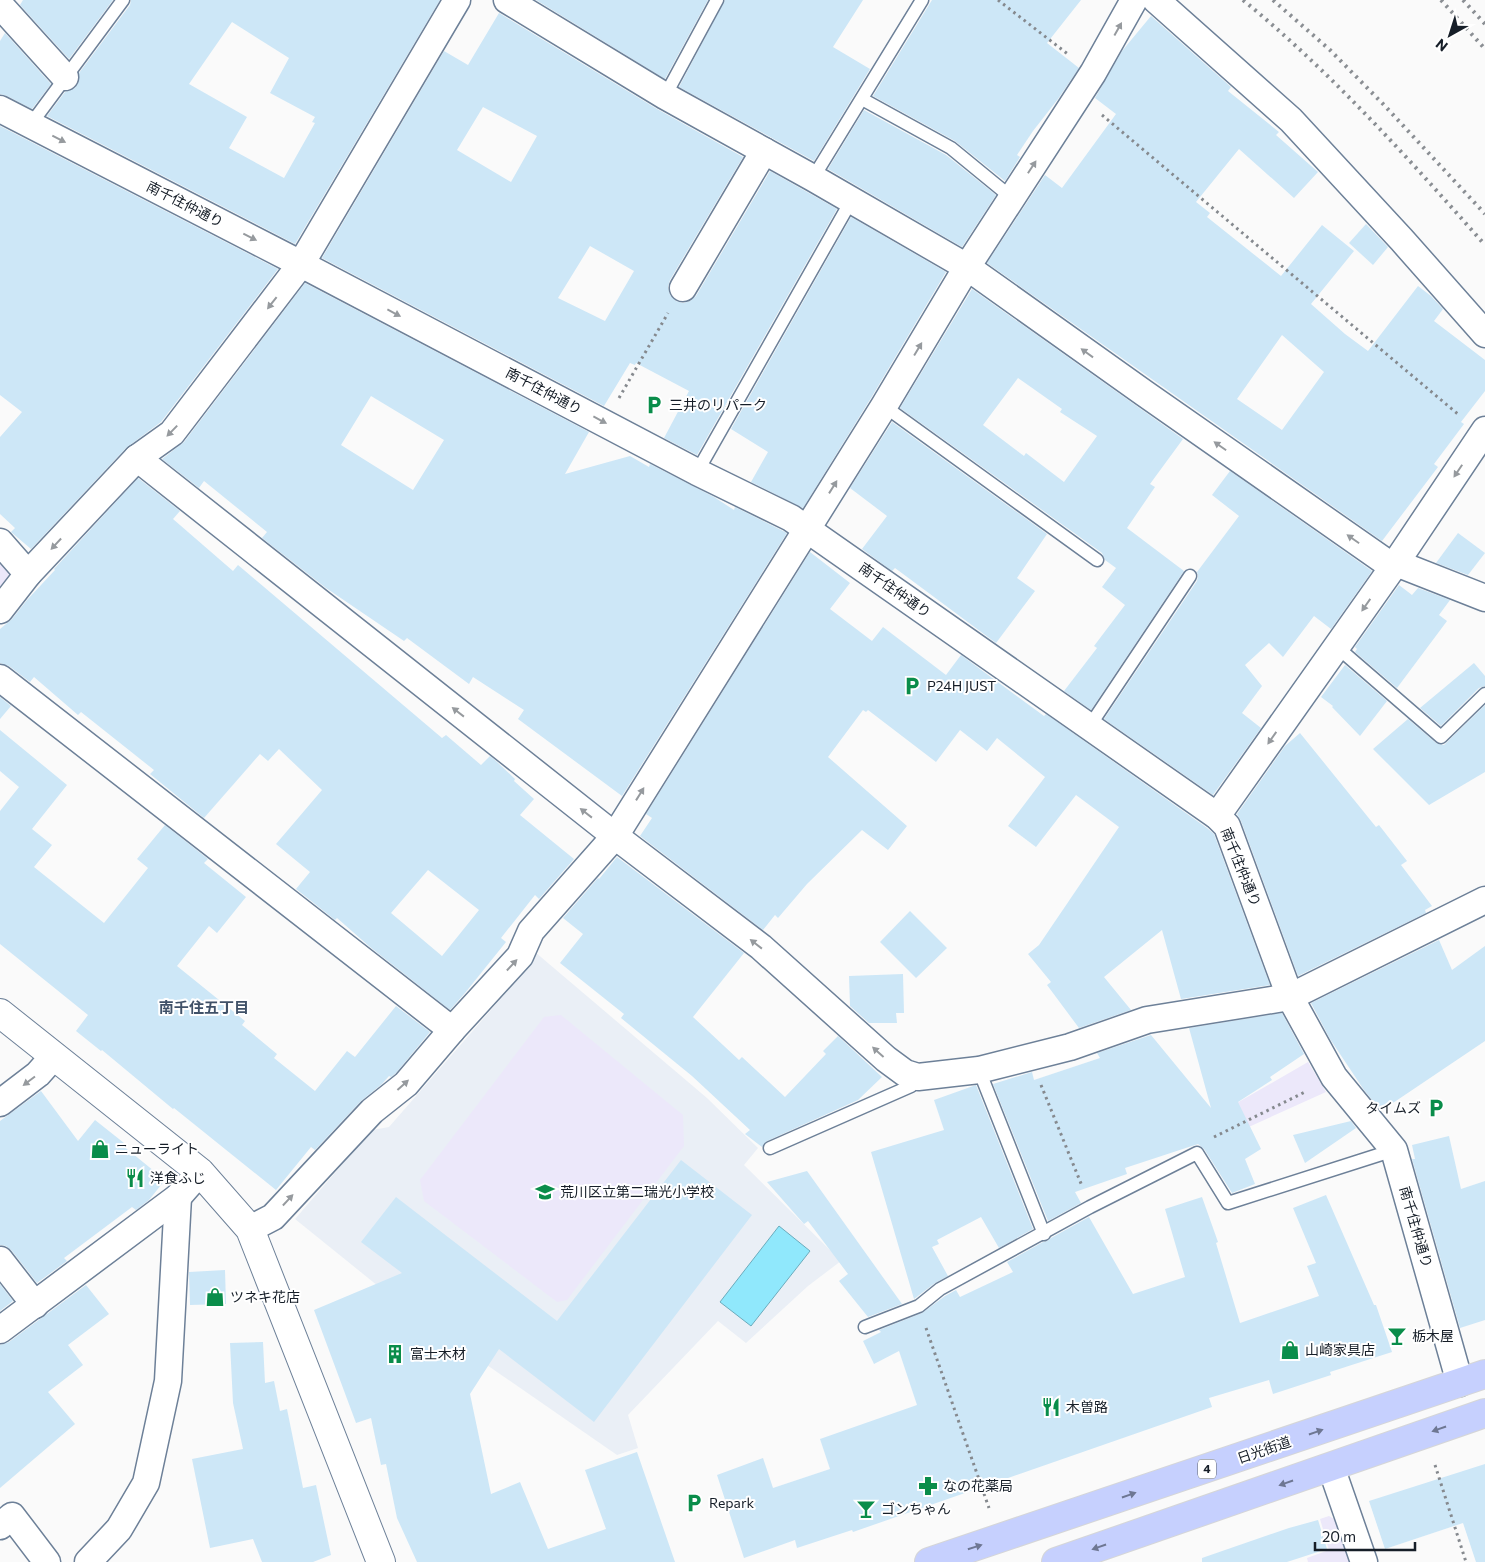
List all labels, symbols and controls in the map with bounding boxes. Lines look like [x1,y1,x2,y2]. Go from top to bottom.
north arrow [1425,10,1475,60]
one-way arrow [1114,21,1122,36]
text: N [1432,36,1451,55]
one-way arrow [52,135,66,143]
one-way arrow [1028,160,1037,174]
street label: 南千住仲通り [144,177,227,230]
one-way arrow [243,233,257,241]
one-way arrow [266,296,277,309]
one-way arrow [387,308,401,317]
one-way arrow [914,342,923,355]
one-way arrow [1080,348,1094,358]
street label: 南千住仲通り [503,363,585,418]
parking icon: 三井のリパーク [643,394,665,416]
place label: 三井のリパーク [669,396,767,413]
one-way arrow [593,416,608,424]
one-way arrow [166,425,178,437]
one-way arrow [1213,441,1227,451]
one-way arrow [1453,464,1463,478]
one-way arrow [828,480,837,494]
one-way arrow [1347,534,1360,544]
one-way arrow [50,538,62,550]
street label: 南千住仲通り [856,559,935,621]
one-way arrow [1361,598,1371,612]
parking icon: P24H JUST [901,675,923,697]
place label: P24H JUST [927,677,996,694]
one-way arrow [451,707,465,717]
one-way arrow [1267,731,1277,745]
one-way arrow [636,787,645,801]
one-way arrow [580,807,593,818]
street label: 南千住仲通り [1218,825,1265,909]
one-way arrow [749,939,763,949]
one-way arrow [506,959,518,971]
district label: 南千住五丁目 [159,998,249,1016]
one-way arrow [871,1046,884,1057]
one-way arrow [22,1076,36,1086]
one-way arrow [397,1080,410,1091]
parking icon: タイムズ [1425,1097,1447,1119]
place label: タイムズ [1365,1099,1421,1116]
shop icon: ニューライト [89,1138,111,1160]
place label: ニューライト [115,1140,199,1157]
restaurant icon: 洋食ふじ [124,1167,146,1189]
place label: 洋食ふじ [150,1169,206,1186]
school or university icon: 荒川区立第二瑞光小学校 [534,1181,556,1203]
place label: 荒川区立第二瑞光小学校 [560,1183,714,1200]
street label: 南千住仲通り [1397,1184,1436,1270]
one-way arrow [283,1194,294,1206]
shop icon: ツネキ花店 [204,1286,226,1308]
place label: ツネキ花店 [230,1288,300,1305]
bar icon: 栃木屋 [1386,1325,1408,1347]
place label: 栃木屋 [1412,1327,1454,1344]
shop icon: 山崎家具店 [1279,1339,1301,1361]
place label: 山崎家具店 [1305,1341,1375,1358]
building icon: 富士木材 [384,1343,406,1365]
place label: 富士木材 [410,1345,466,1362]
restaurant icon: 木曽路 [1040,1396,1062,1418]
place label: 木曽路 [1066,1398,1108,1415]
one-way arrow [1431,1425,1446,1433]
one-way arrow [1309,1428,1324,1436]
street label: 日光街道 [1235,1432,1293,1467]
road number: 4 [1198,1460,1216,1478]
pharmacy icon: なの花薬局 [917,1475,939,1497]
place label: なの花薬局 [943,1477,1013,1494]
one-way arrow [1278,1479,1293,1487]
one-way arrow [1122,1491,1137,1499]
parking icon: Repark [683,1492,705,1514]
place label: Repark [709,1494,755,1511]
bar icon: ゴンちゃん [855,1498,877,1520]
place label: ゴンちゃん [881,1500,951,1517]
scale bar [1315,1520,1415,1552]
text: 20 m [1322,1527,1356,1545]
one-way arrow [968,1542,983,1550]
one-way arrow [1091,1543,1106,1551]

